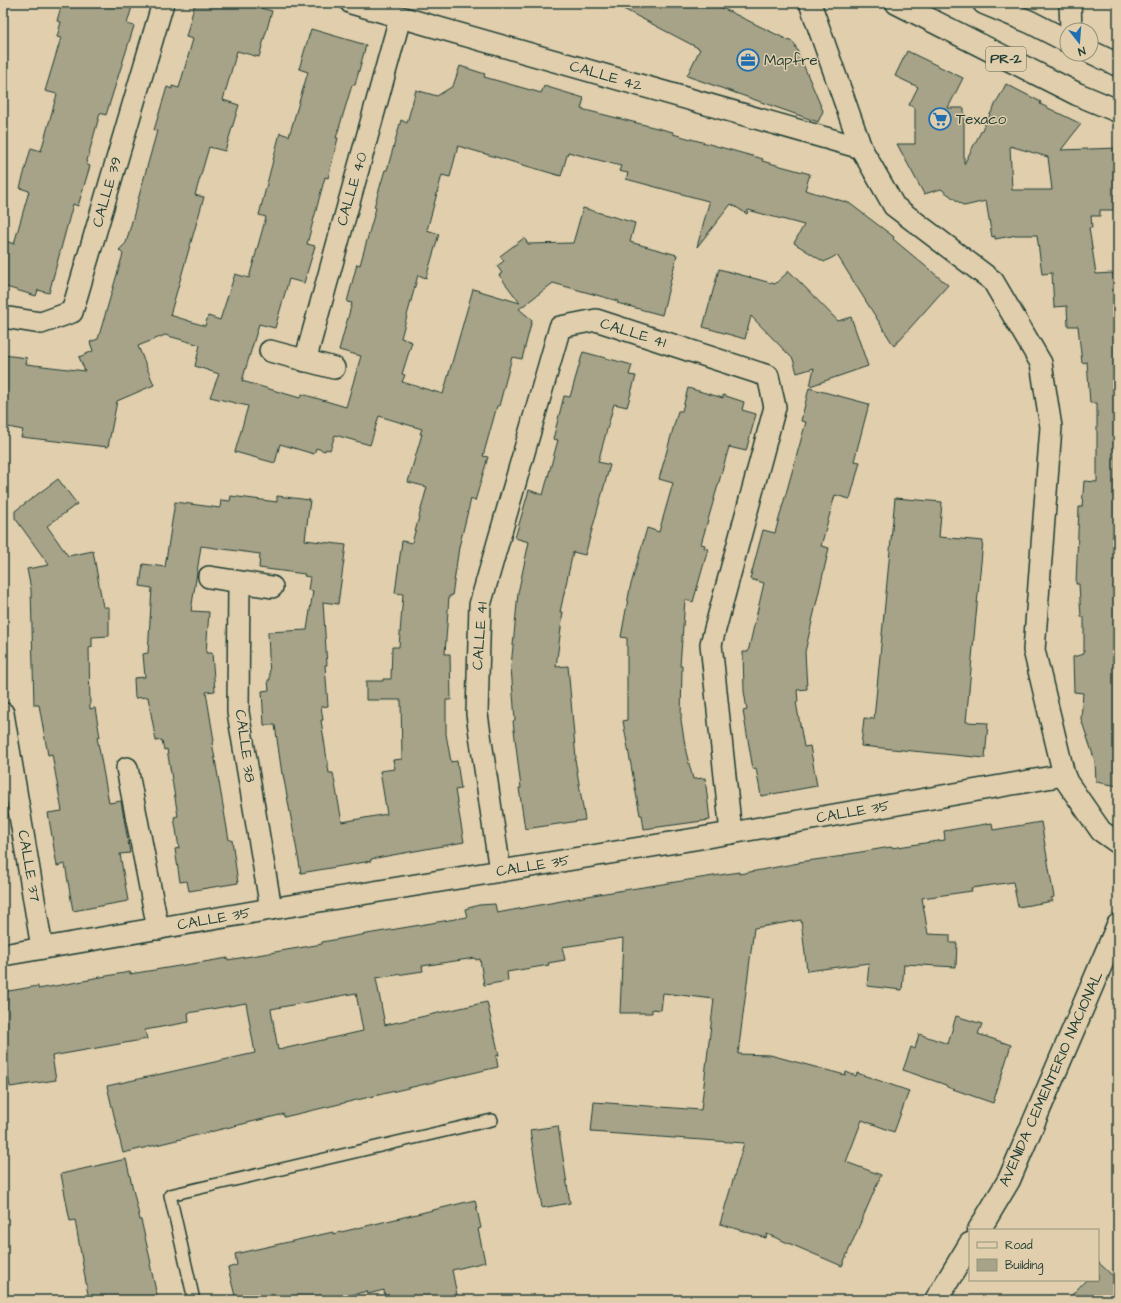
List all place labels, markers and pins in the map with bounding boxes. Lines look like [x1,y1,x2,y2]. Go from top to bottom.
office icon: Mapfre [735,47,761,73]
place label: Mapfre [764,50,818,71]
supermarket icon: Texaco [927,106,953,132]
place label: Texaco [956,109,1007,130]

